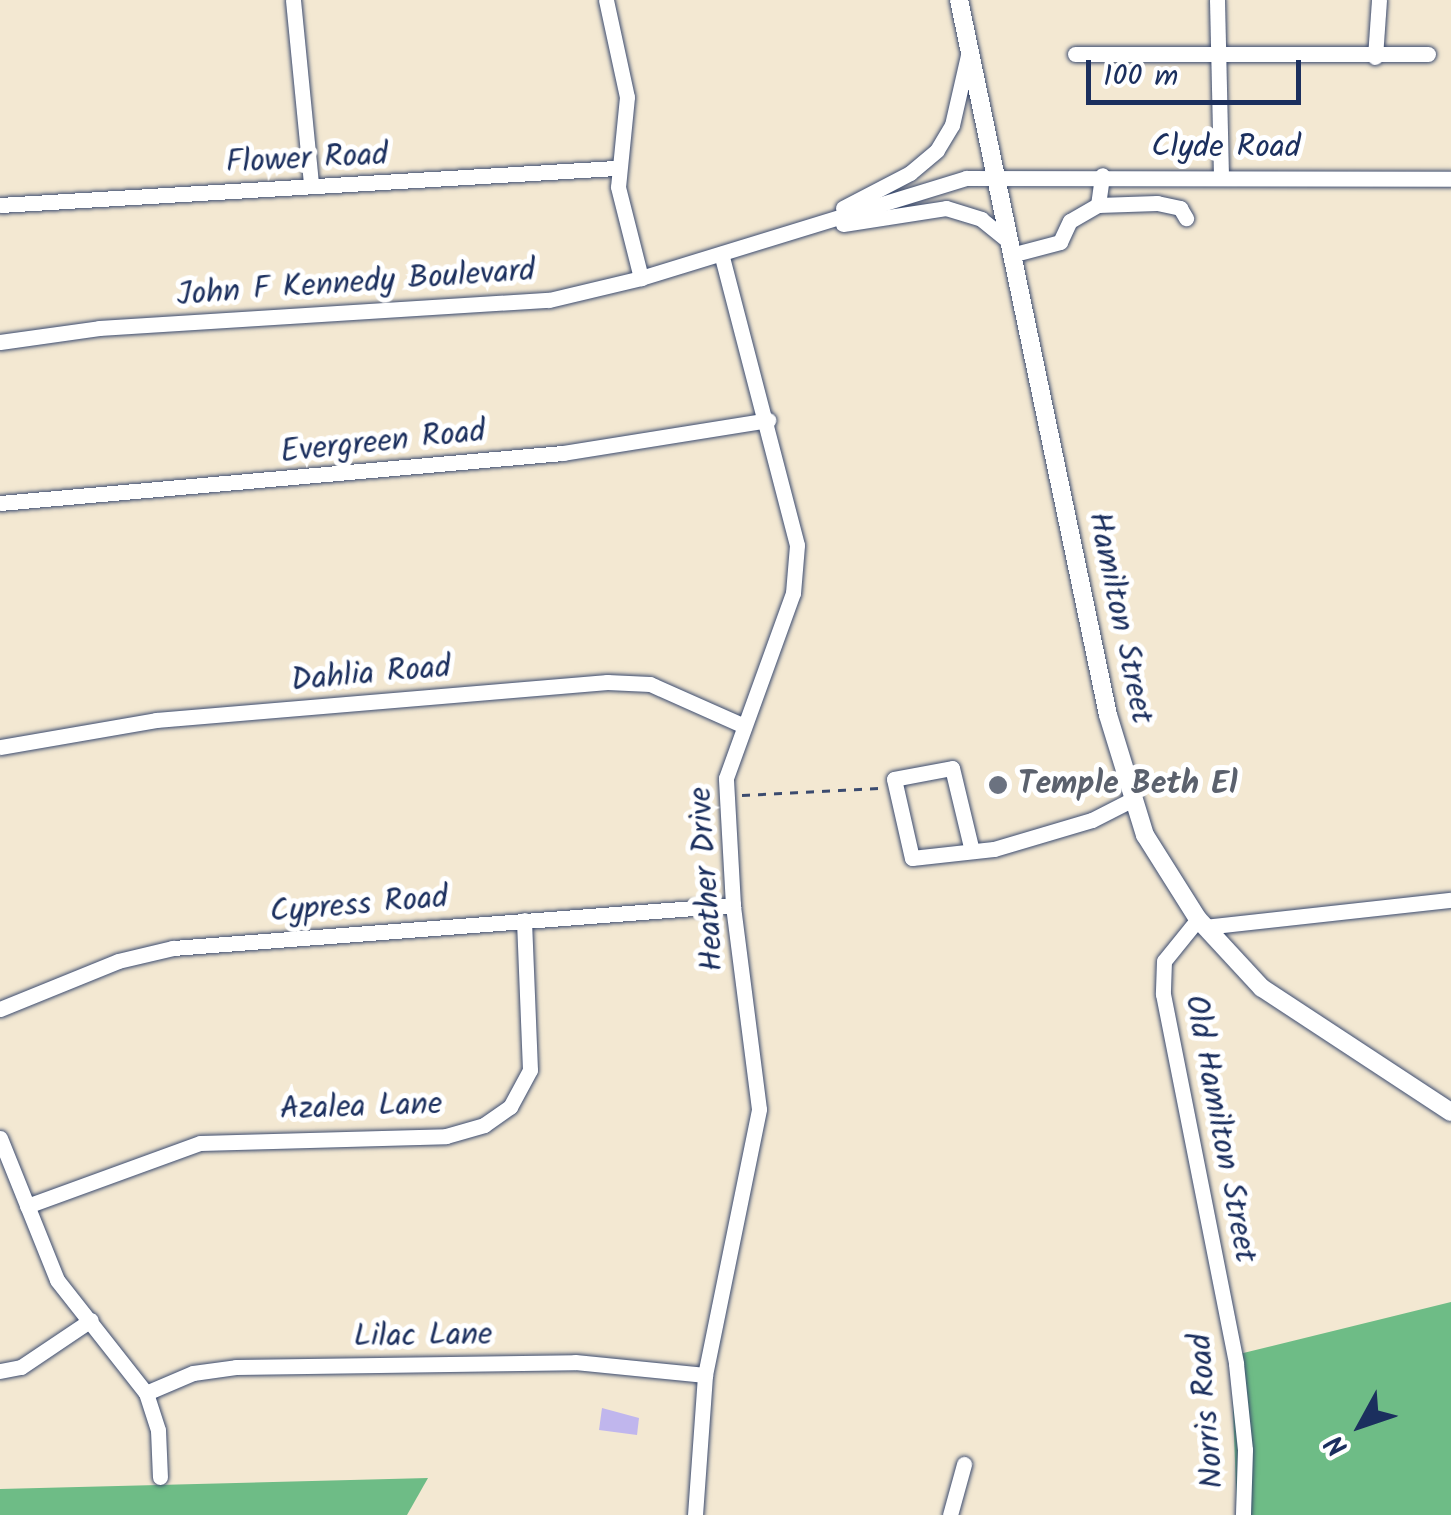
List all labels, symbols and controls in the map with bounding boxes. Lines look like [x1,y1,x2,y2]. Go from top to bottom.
scale bar [1091,40,1306,102]
text: 100 m [1103,53,1178,101]
street label: Clyde Road [1151,129,1301,167]
street label: Flower Road [225,137,389,183]
street label: John F Kennedy Boulevard [175,252,537,316]
street label: Evergreen Road [279,413,487,473]
street label: Hamilton Street [1078,509,1160,727]
street label: Dahlia Road [290,649,452,701]
place label: Temple Beth El [1018,766,1237,804]
marker: Temple Beth El [987,774,1009,796]
street label: Heather Drive [682,785,734,973]
street label: Cypress Road [268,879,450,933]
street label: Old Hamilton Street [1174,992,1264,1266]
street label: Azalea Lane [279,1086,443,1130]
street label: Lilac Lane [353,1317,493,1357]
street label: Norris Road [1182,1332,1234,1490]
north arrow [1311,1375,1411,1475]
text: N [1315,1423,1361,1466]

